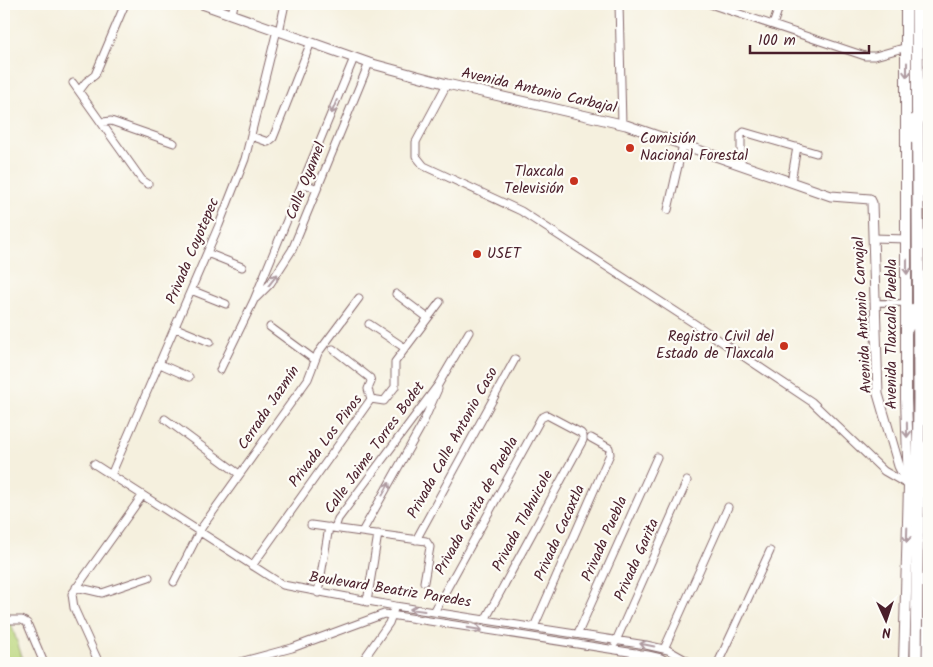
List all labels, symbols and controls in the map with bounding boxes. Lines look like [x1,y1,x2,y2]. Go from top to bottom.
scale bar [750,22,869,54]
text: 100 m [758,29,796,53]
street label: Avenida Antonio Carbajal [459,61,619,121]
one-way arrow [902,62,912,78]
one-way arrow [329,99,338,114]
place label: Comisión Nacional Forestal [640,127,749,168]
street label: Calle Oyamel [280,138,333,223]
marker: Comisión Nacional Forestal [624,142,636,154]
place label: Tlaxcala Televisión [504,160,564,201]
marker: Tlaxcala Televisión [568,175,580,187]
street label: Privada Coyotepec [160,194,226,308]
street label: Avenida Antonio Carvajal [847,236,879,394]
place label: USET [487,242,523,266]
marker: USET [471,248,483,260]
street label: Avenida Tlaxcala Puebla [880,259,904,409]
one-way arrow [902,259,912,275]
one-way arrow [268,273,278,287]
place label: Registro Civil del Estado de Tlaxcala [656,325,774,366]
marker: Registro Civil del Estado de Tlaxcala [778,340,790,352]
street label: Cerrada Jazmín [232,361,306,455]
street label: Privada Calle Antonio Caso [401,363,505,523]
street label: Calle Jaime Torres Bodet [319,377,431,519]
street label: Privada Los Pinos [283,389,369,492]
one-way arrow [902,422,912,438]
street label: Privada Garita de Puebla [429,432,525,580]
street label: Privada Tlahuicole [486,466,560,576]
street label: Privada Cacaxtla [528,481,592,585]
one-way arrow [381,482,391,497]
street label: Privada Puebla [575,492,635,586]
street label: Privada Garita [608,515,666,605]
one-way arrow [902,526,912,542]
street label: Boulevard Beatriz Paredes [307,565,473,615]
north arrow [860,594,910,644]
one-way arrow [409,604,425,614]
text: N [881,621,892,643]
one-way arrow [467,624,483,634]
one-way arrow [639,639,655,649]

